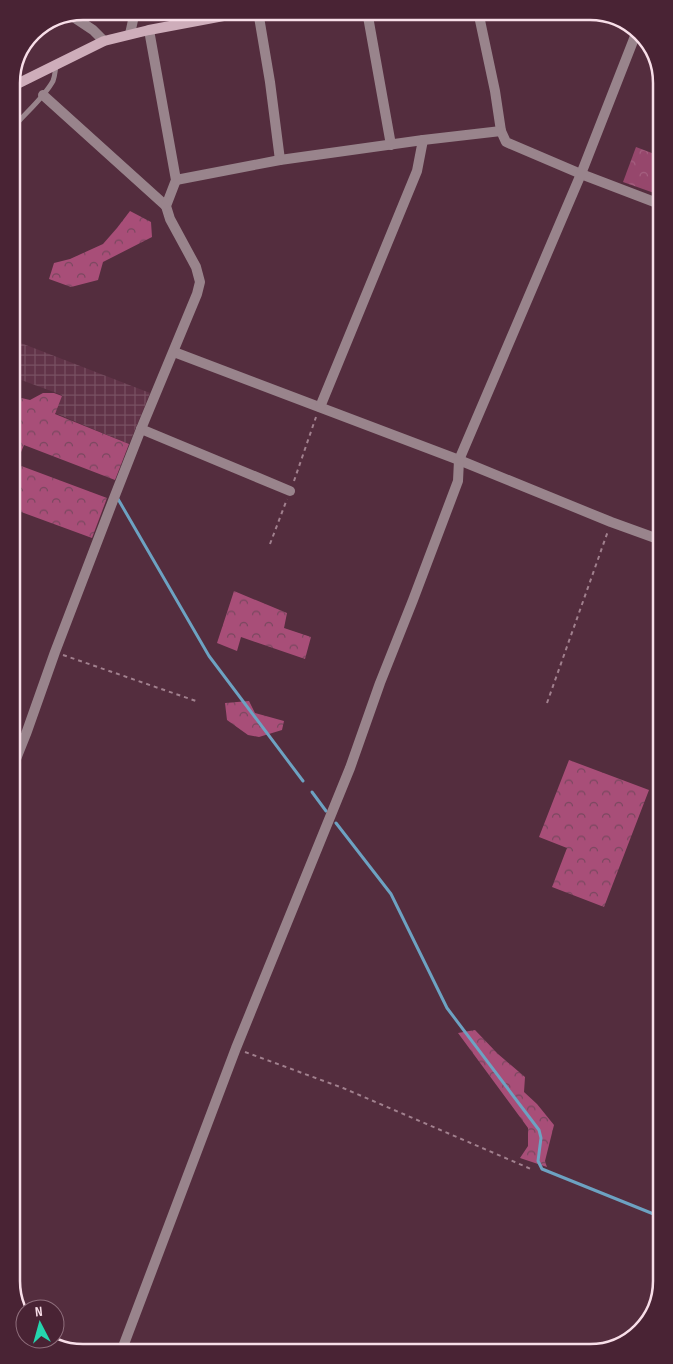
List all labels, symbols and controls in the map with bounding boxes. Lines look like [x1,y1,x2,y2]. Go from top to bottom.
north arrow [15,1299,65,1349]
text: N [34,1303,43,1320]

